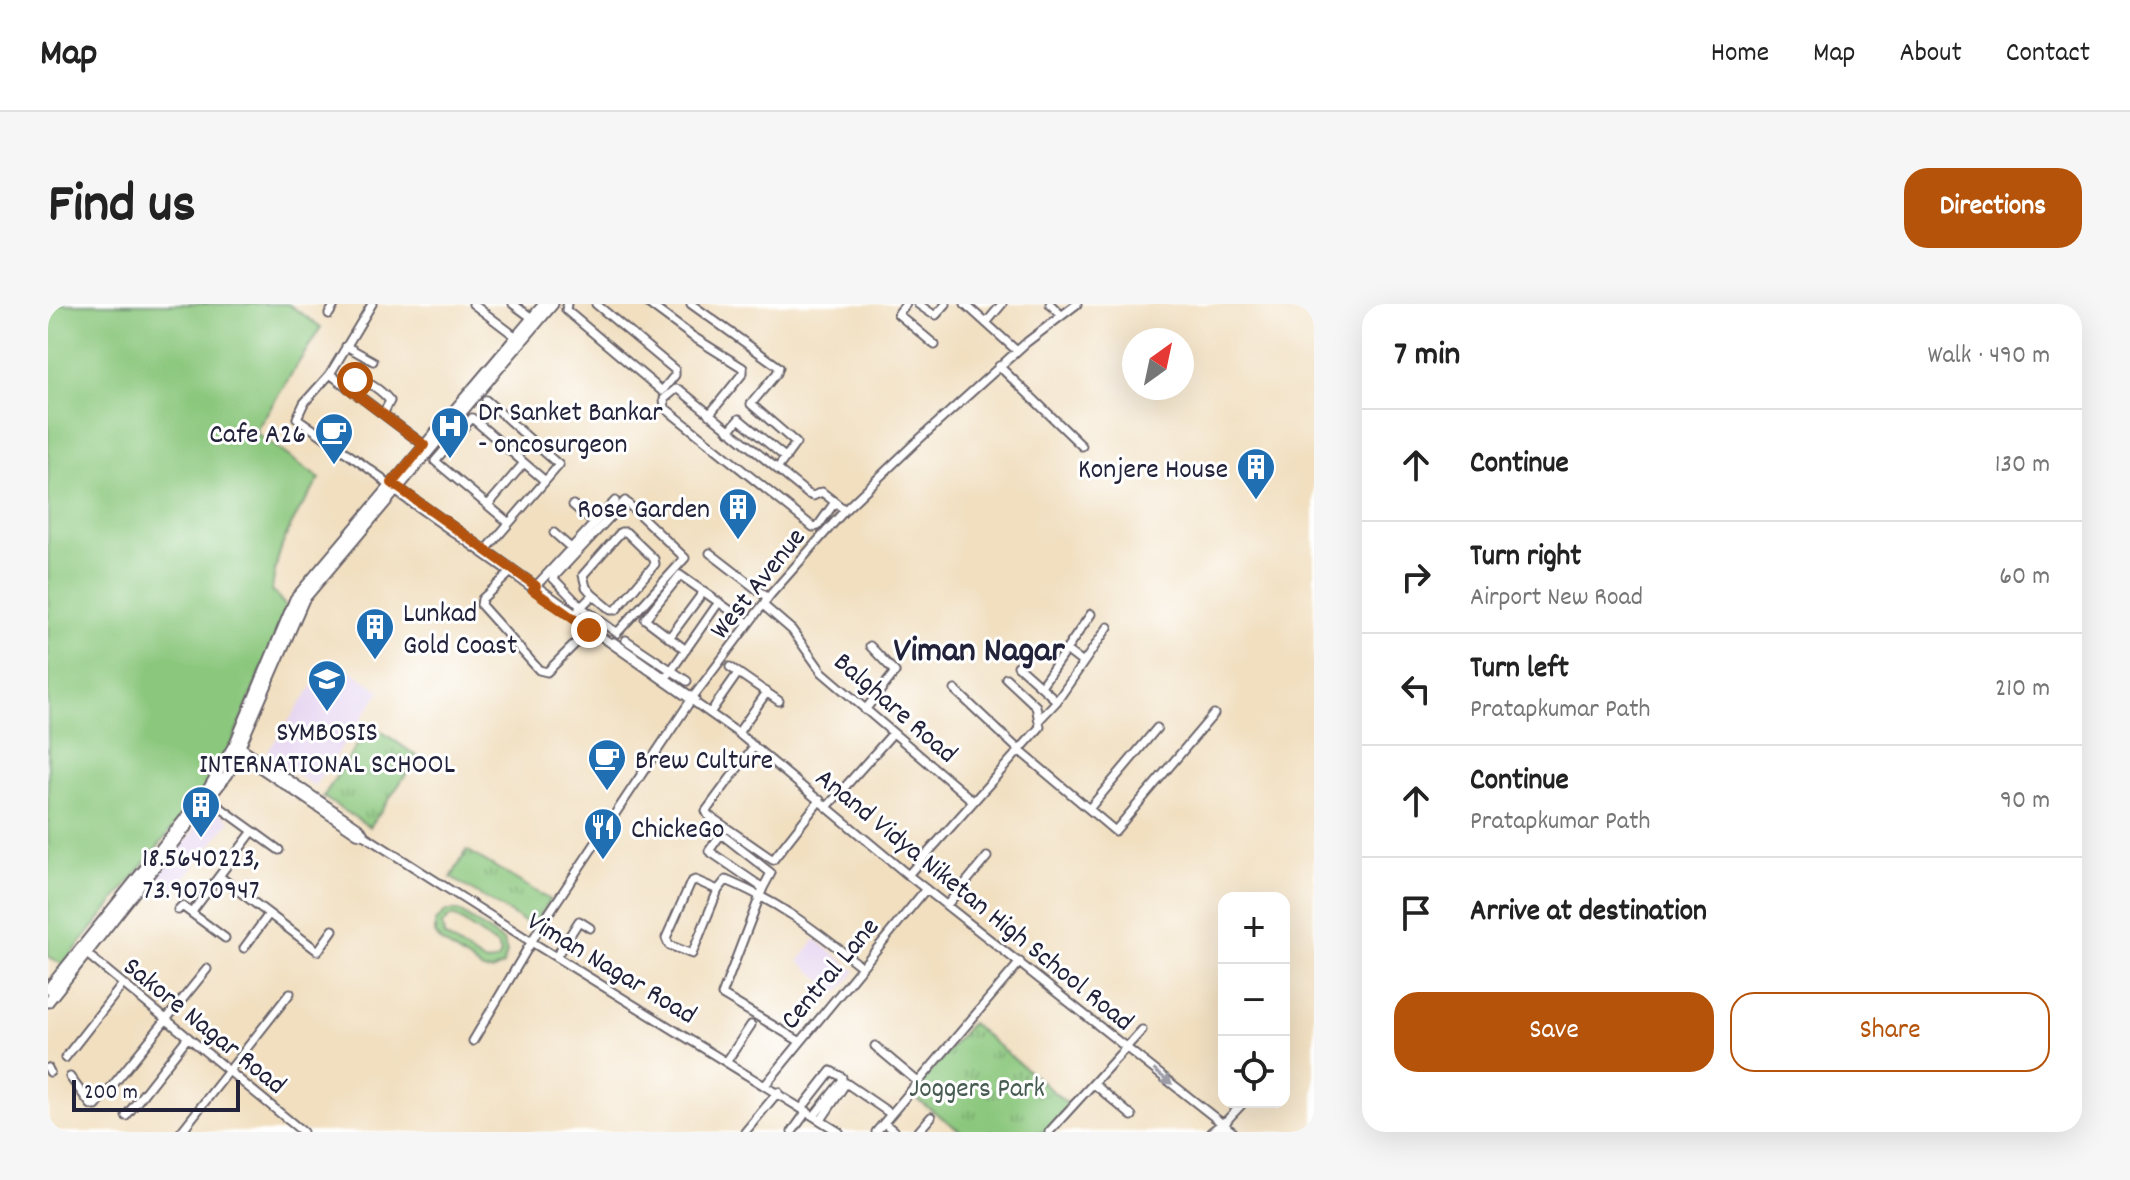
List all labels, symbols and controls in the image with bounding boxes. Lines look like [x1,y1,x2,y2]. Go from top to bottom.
text: Map [40,28,98,83]
text: Home [1711,35,1769,75]
text: Map [1813,35,1855,75]
text: About [1899,35,1962,75]
text: Contact [2006,35,2090,75]
text: Find us [48,168,196,248]
button: Directions [1904,168,2082,248]
north arrow [1122,328,1194,400]
text: 7 min [1394,332,1460,381]
text: Walk · 490 m [1927,338,2050,375]
route start [337,362,373,398]
place label: Dr Sanket Bankar - oncosurgeon [478,395,663,467]
hospital icon: Dr Sanket Bankar - oncosurgeon [429,405,471,460]
cafe icon: Cafe A26 [313,411,355,466]
place label: Cafe A26 [209,417,306,457]
icon: ahead [1394,443,1438,487]
text: Continue [1470,444,1569,487]
building icon: Konjere House [1235,446,1277,501]
text: 130 m [1995,447,2050,484]
place label: Konjere House [1078,452,1228,492]
building icon: Rose Garden [717,486,759,541]
place label: Rose Garden [577,492,710,532]
street label: West Avenue [702,521,817,650]
text: Turn right [1470,537,1581,580]
icon: right [1394,555,1438,599]
text: 60 m [1999,559,2050,596]
text: Airport New Road [1470,580,1643,617]
place label: Lunkad Gold Coast [403,596,517,668]
building icon: Lunkad Gold Coast [354,606,396,661]
route end [571,612,607,648]
district label: Viman Nagar [893,627,1065,679]
street label: Balghare Road [823,645,964,775]
text: Turn left [1470,649,1569,692]
school or university icon: SYMBOSIS INTERNATIONAL SCHOOL [306,658,348,713]
icon: left [1394,667,1438,711]
text: 210 m [1995,671,2050,708]
text: Pratapkumar Path [1470,692,1650,729]
place label: SYMBOSIS INTERNATIONAL SCHOOL [199,715,455,787]
cafe icon: Brew Culture [586,737,628,792]
place label: Brew Culture [635,743,773,783]
street label: Anand Vidya Niketan High School Road [805,761,1141,1043]
text: Continue [1470,761,1569,804]
icon: ahead [1394,779,1438,823]
text: 90 m [2000,783,2050,820]
building icon: 18.5640223, 73.9070947 [180,784,222,839]
text: Pratapkumar Path [1470,804,1650,841]
restaurant icon: ChickeGo [582,806,624,861]
place label: ChickeGo [631,812,724,852]
place label: 18.5640223, 73.9070947 [142,841,260,913]
icon: arrive [1394,891,1438,935]
map controls [1218,892,1290,1108]
button: + [1218,892,1290,964]
text: Arrive at destination [1470,892,1707,935]
street label: Viman Nagar Road [518,904,703,1037]
street label: Central Lane [773,910,891,1040]
street label: Sakore Nagar Road [113,949,293,1106]
button: − [1218,964,1290,1036]
button: Save [1394,992,1714,1072]
button: Share [1730,992,2050,1072]
button: locate [1218,1036,1290,1108]
one-way arrow [1153,1068,1173,1084]
park label: Joggers Park [909,1071,1045,1111]
scale bar [72,1076,240,1112]
text: 200 m [84,1078,138,1109]

